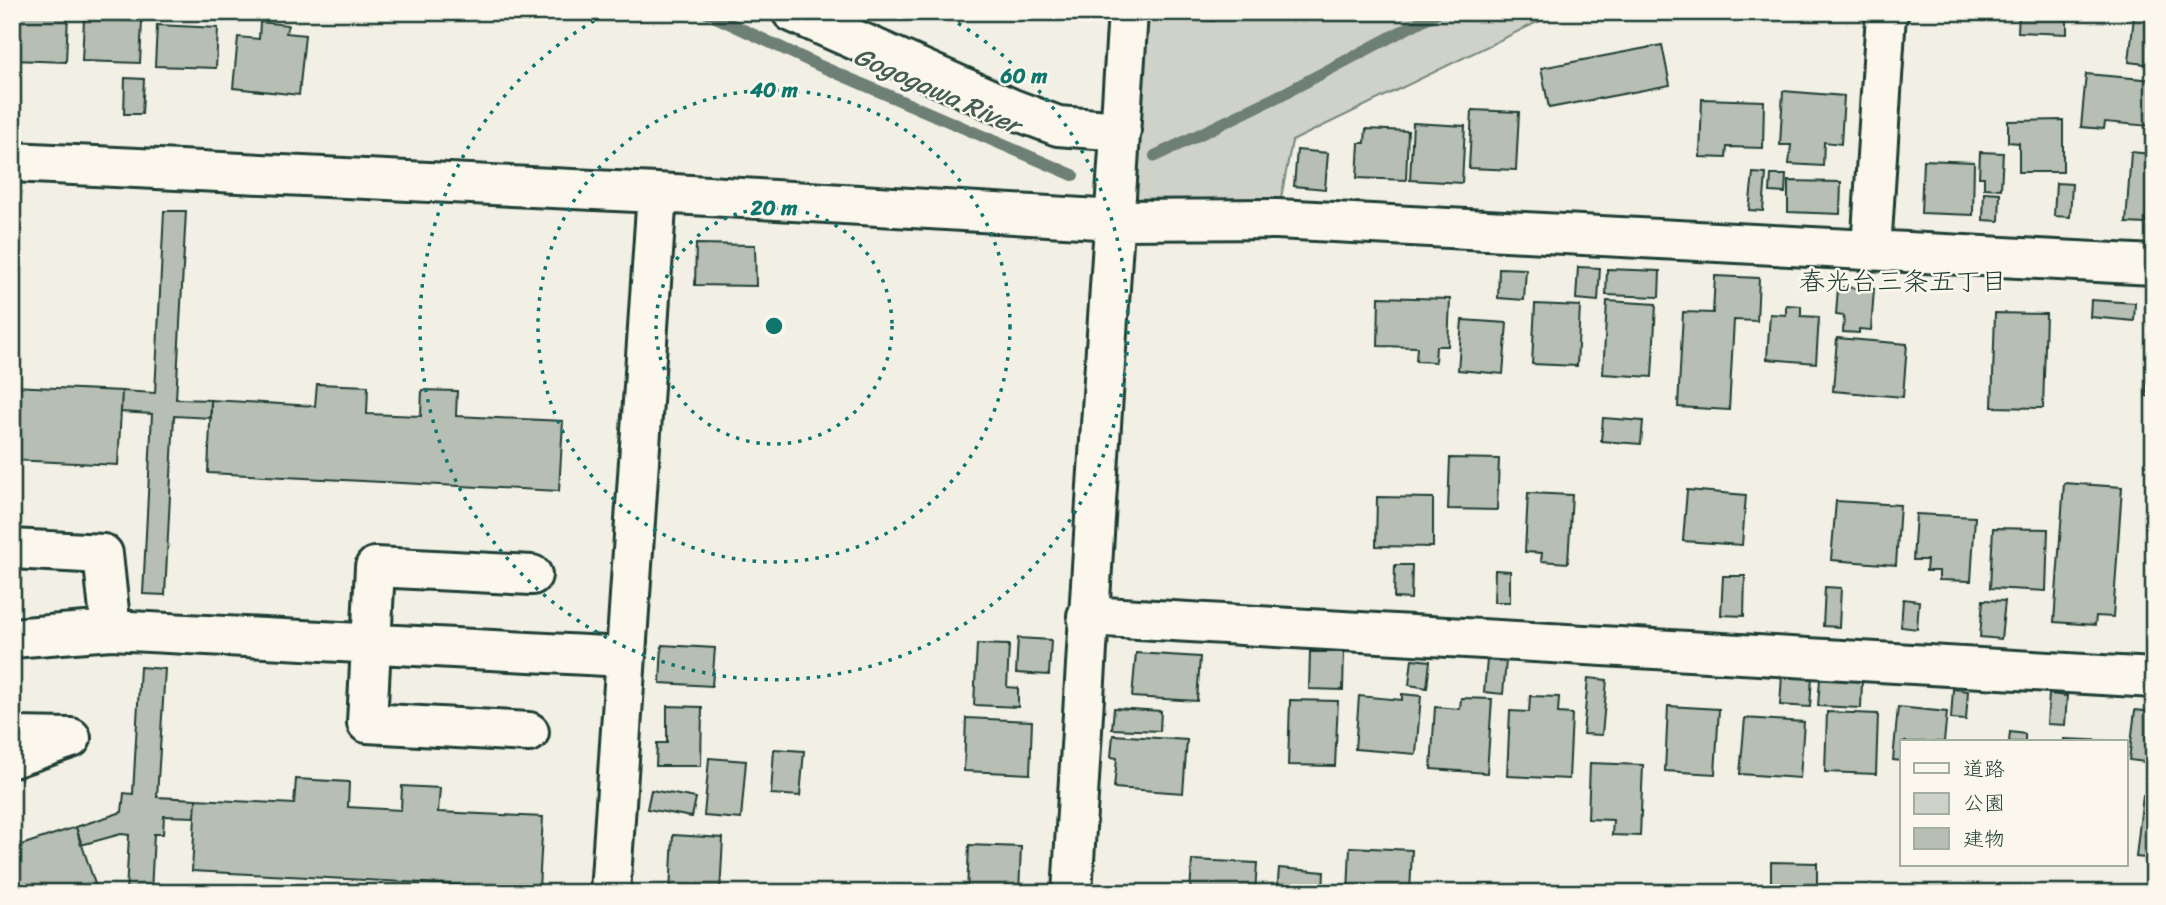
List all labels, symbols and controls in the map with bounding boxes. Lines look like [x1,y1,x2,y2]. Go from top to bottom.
water label: Gogogawa River [846,33,1032,149]
text: 60 m [1000,57,1048,95]
text: 40 m [749,71,799,109]
text: 20 m [750,189,798,227]
district label: 春光台三条五丁目 [1799,258,2007,304]
centre of rings [762,314,786,338]
legend [1900,740,2128,866]
text: 道路 [1963,750,2005,788]
text: 公園 [1963,784,2005,822]
text: 建物 [1963,820,2005,858]

